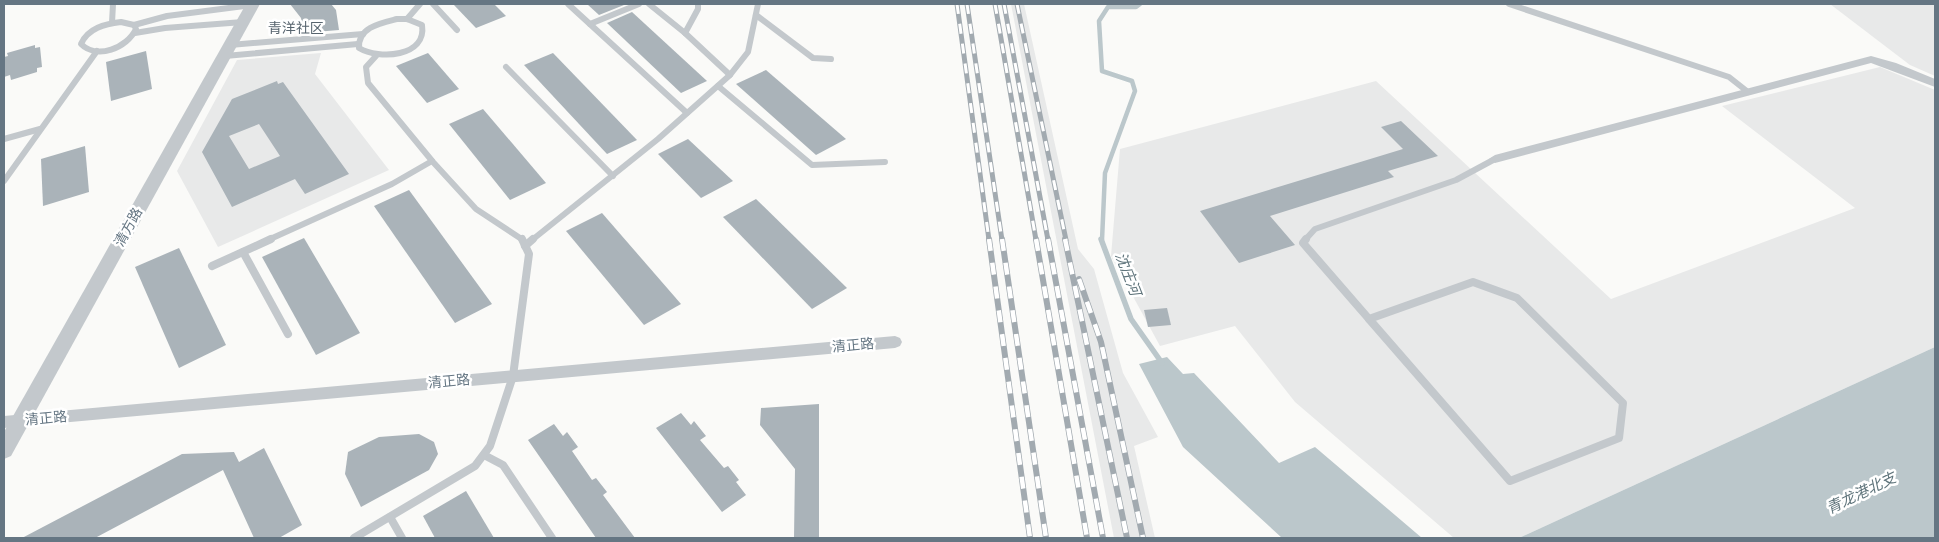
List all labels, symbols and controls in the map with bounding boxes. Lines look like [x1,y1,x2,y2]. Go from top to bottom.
district label: 青洋社区 [268,19,324,37]
street label: 清方路 [110,204,146,250]
water label: 沈庄河 [1112,249,1146,301]
street label: 清正路 [831,334,875,356]
street label: 清正路 [427,370,471,392]
street label: 清正路 [24,407,68,429]
water label: 青龙港北支 [1823,467,1900,518]

